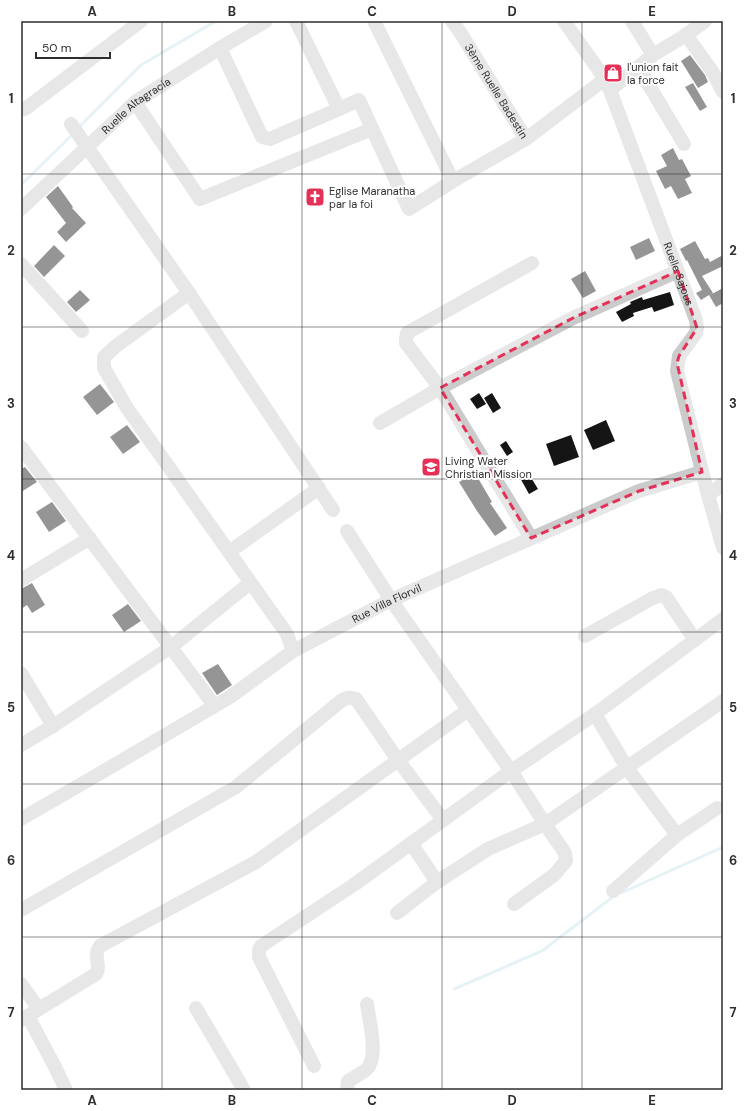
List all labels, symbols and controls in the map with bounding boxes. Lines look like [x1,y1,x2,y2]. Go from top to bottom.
text: A [87,3,97,20]
text: B [228,3,236,20]
text: C [367,3,377,20]
text: D [507,3,517,20]
text: E [648,3,656,20]
scale bar [36,34,110,60]
text: 50 m [42,40,71,56]
street label: 3ème Ruelle Badestin [462,41,531,141]
place label: l'union fait la force [627,60,679,87]
shop icon: l'union fait la force [602,62,624,84]
street label: Ruelle Altagracia [98,74,173,137]
text: 1 [9,90,13,107]
text: 1 [731,90,735,107]
place label: Eglise Maranatha par la foi [329,184,415,211]
church icon: Eglise Maranatha par la foi [304,186,326,208]
street label: Ruelle Sajous [661,240,697,308]
text: 2 [7,242,15,259]
text: 2 [729,242,737,259]
text: 3 [7,395,15,412]
text: 3 [729,395,737,412]
place label: Living Water Christian Mission [445,454,532,481]
school or university icon: Living Water Christian Mission [420,456,442,478]
text: 4 [7,547,15,564]
text: 4 [729,547,737,564]
street label: Rue Villa Florvil [349,581,423,626]
text: 5 [7,699,15,716]
text: 5 [729,699,737,716]
text: 6 [7,852,15,869]
text: 6 [729,852,737,869]
text: 7 [8,1004,15,1021]
text: 7 [730,1004,737,1021]
text: A [87,1092,97,1109]
text: B [228,1092,236,1109]
text: C [367,1092,377,1109]
text: D [507,1092,517,1109]
text: E [648,1092,656,1109]

